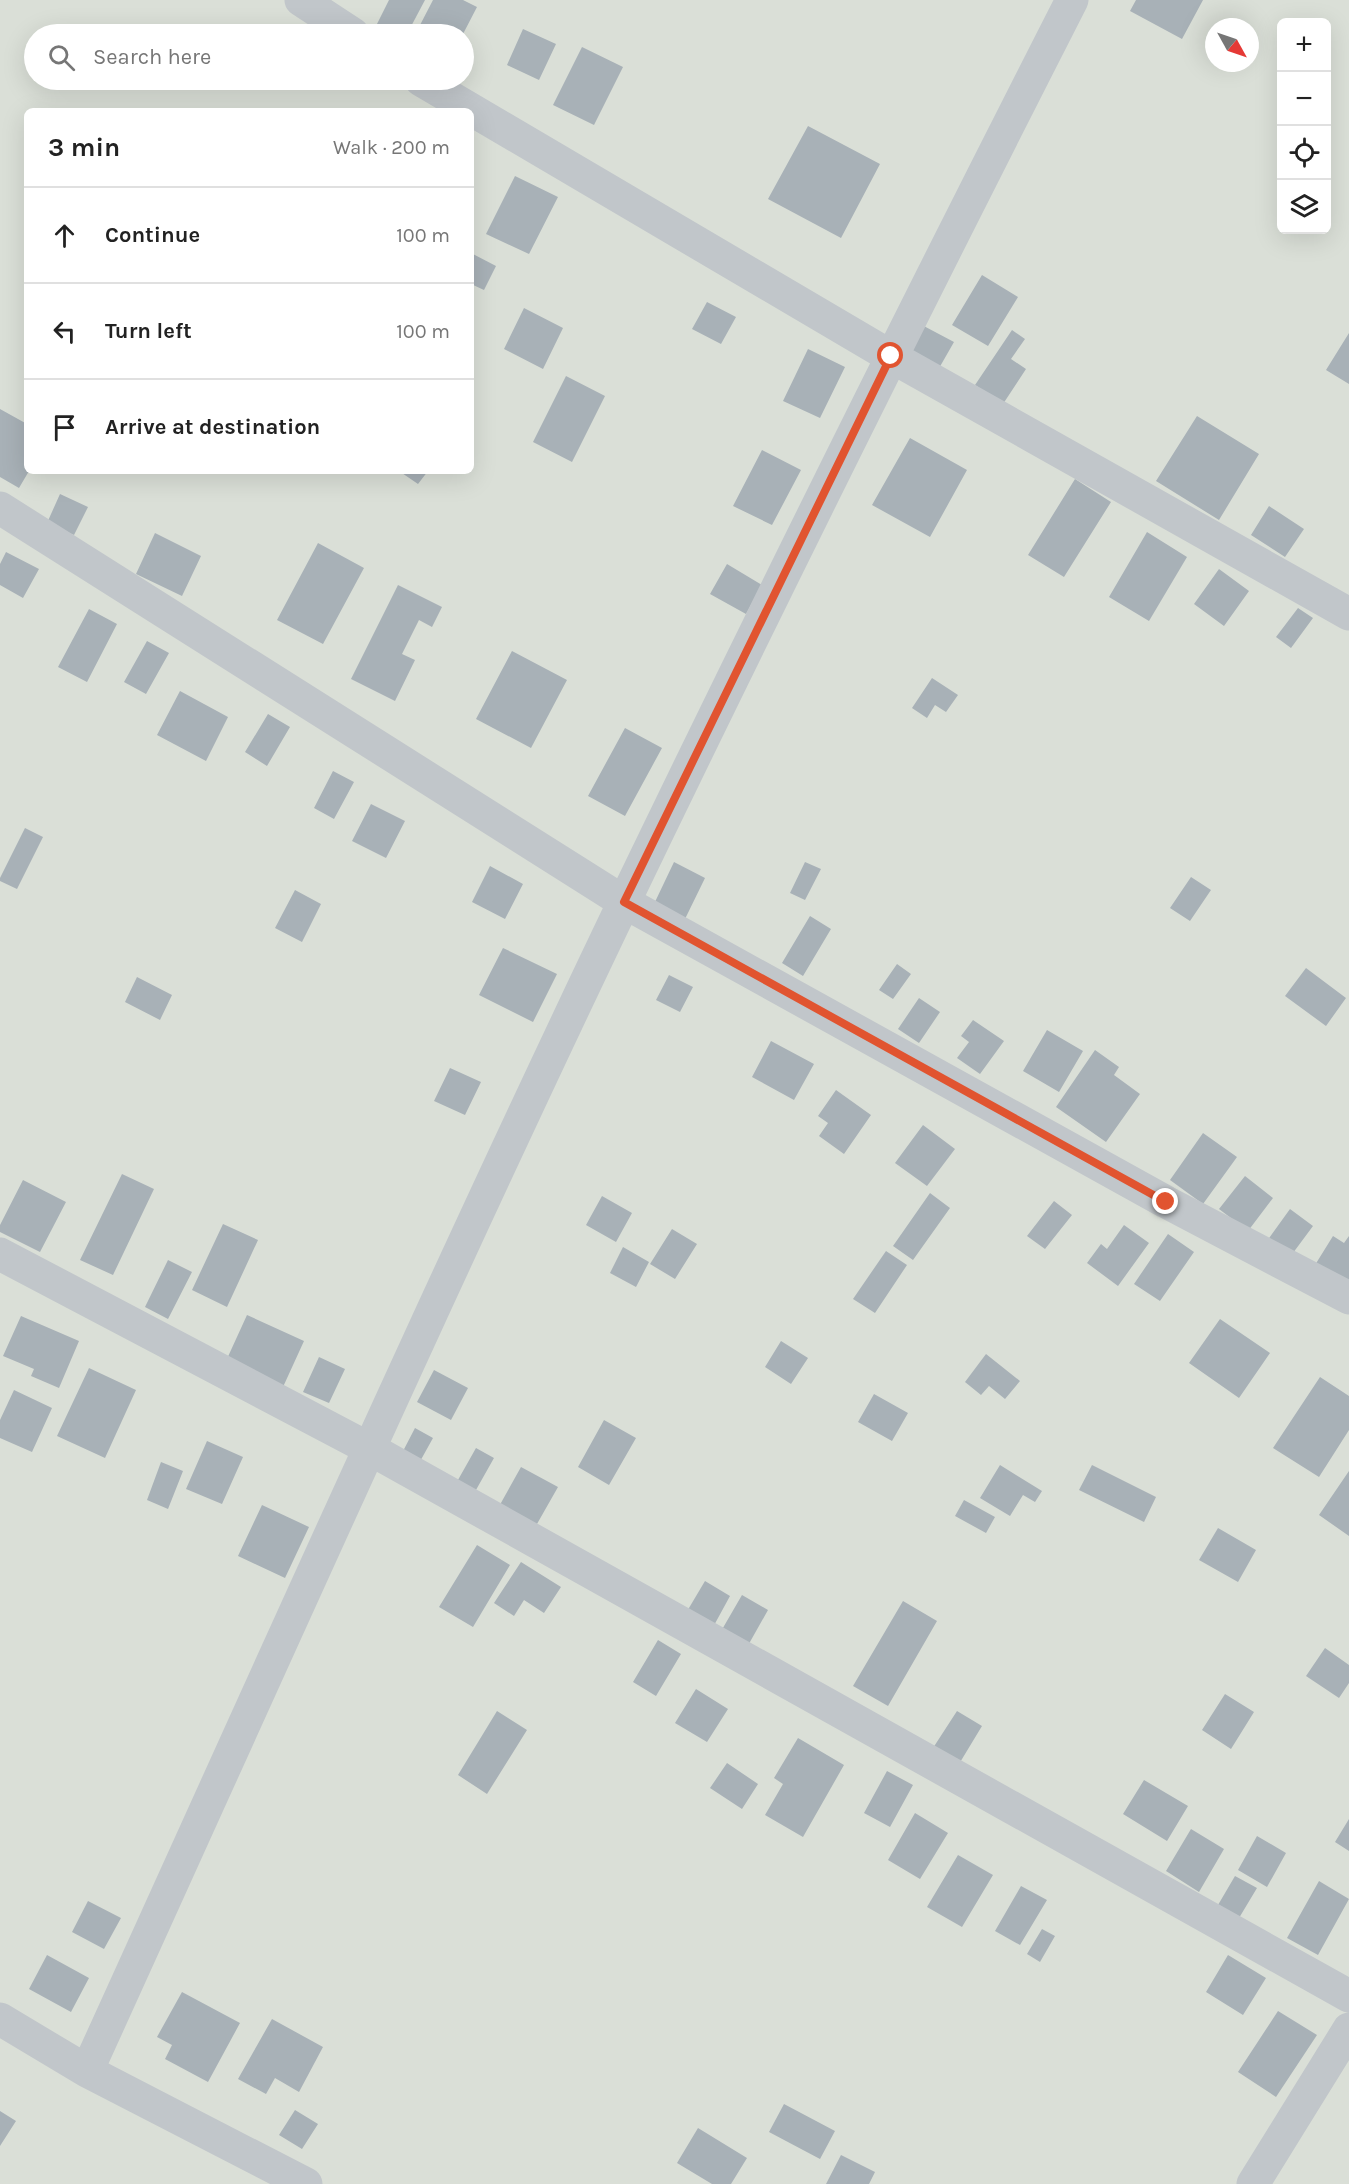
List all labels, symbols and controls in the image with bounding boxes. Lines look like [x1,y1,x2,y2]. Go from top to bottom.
north arrow [1205,18,1259,72]
map controls [1277,18,1331,234]
button: + [1277,18,1331,72]
search box [24,24,474,90]
icon: search [45,41,78,74]
text: Search here [93,44,211,70]
button: − [1277,72,1331,126]
button: locate [1277,126,1331,180]
text: 3 min [48,132,120,163]
text: Walk · 200 m [333,136,450,159]
button: layers [1277,180,1331,234]
icon: ahead [48,219,81,252]
text: Continue [105,222,200,248]
text: 100 m [396,224,450,247]
icon: left [48,315,81,348]
text: Turn left [105,318,192,344]
text: 100 m [396,320,450,343]
route start [877,342,903,368]
icon: arrive [48,411,81,444]
text: Arrive at destination [105,414,320,440]
route end [1152,1188,1178,1214]

